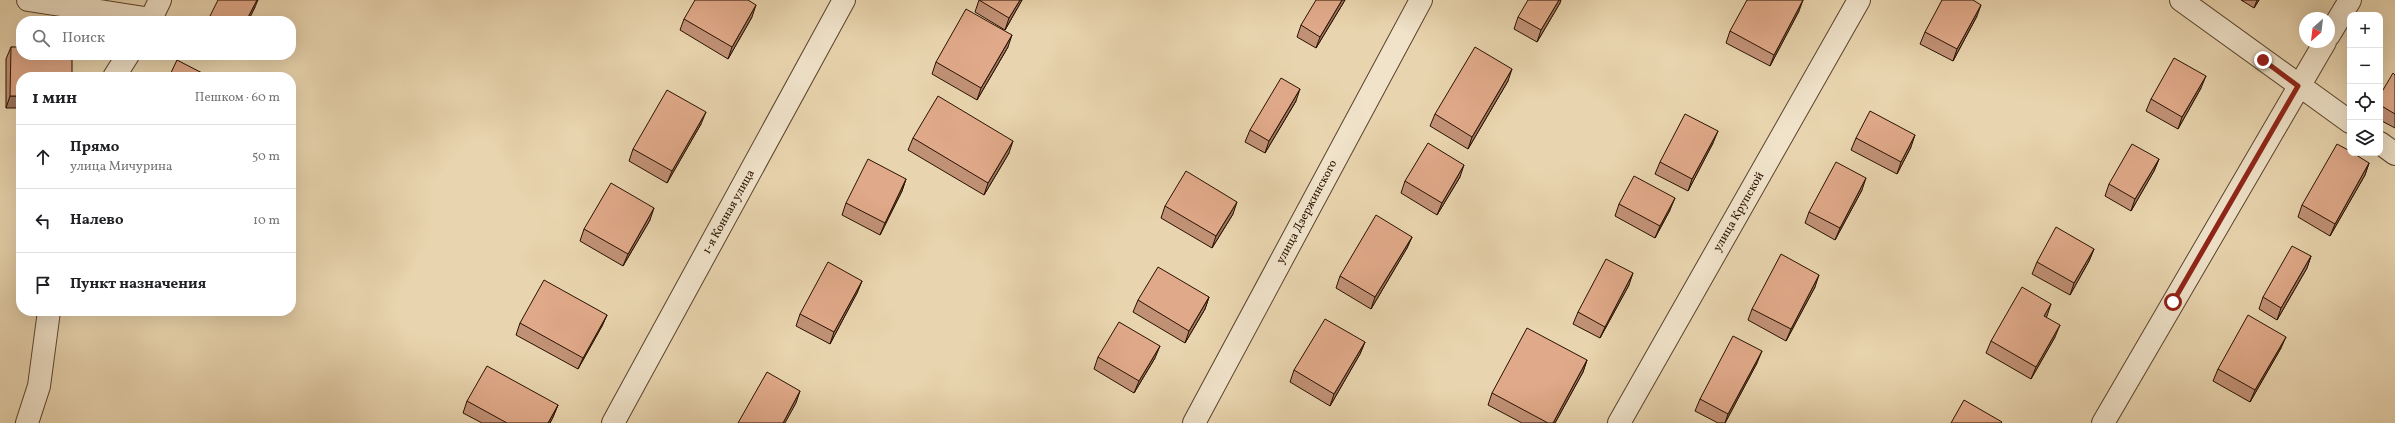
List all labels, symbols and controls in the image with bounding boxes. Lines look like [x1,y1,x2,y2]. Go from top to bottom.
north arrow [2299,12,2335,48]
map controls [2347,12,2383,156]
button: + [2347,12,2383,48]
search box [16,16,296,60]
icon: search [30,27,52,49]
text: Поиск [62,28,105,49]
button: − [2347,48,2383,84]
route end [2254,51,2272,69]
button: locate [2347,84,2383,120]
text: 1 мин [32,87,77,110]
text: Пешком · 60 m [195,89,280,107]
button: layers [2347,120,2383,156]
text: Прямо [70,137,119,158]
icon: ahead [32,146,54,168]
text: 50 m [252,148,280,166]
street label: улица Дзержинского [1273,157,1341,267]
text: улица Мичурина [70,158,172,176]
street label: 1-я Конная улица [699,167,759,257]
street label: улица Крупской [1710,169,1768,255]
icon: left [32,210,54,232]
text: Налево [70,210,124,231]
text: 10 m [253,212,280,230]
icon: arrive [32,274,54,296]
text: Пункт назначения [70,274,206,295]
route start [2164,293,2182,311]

